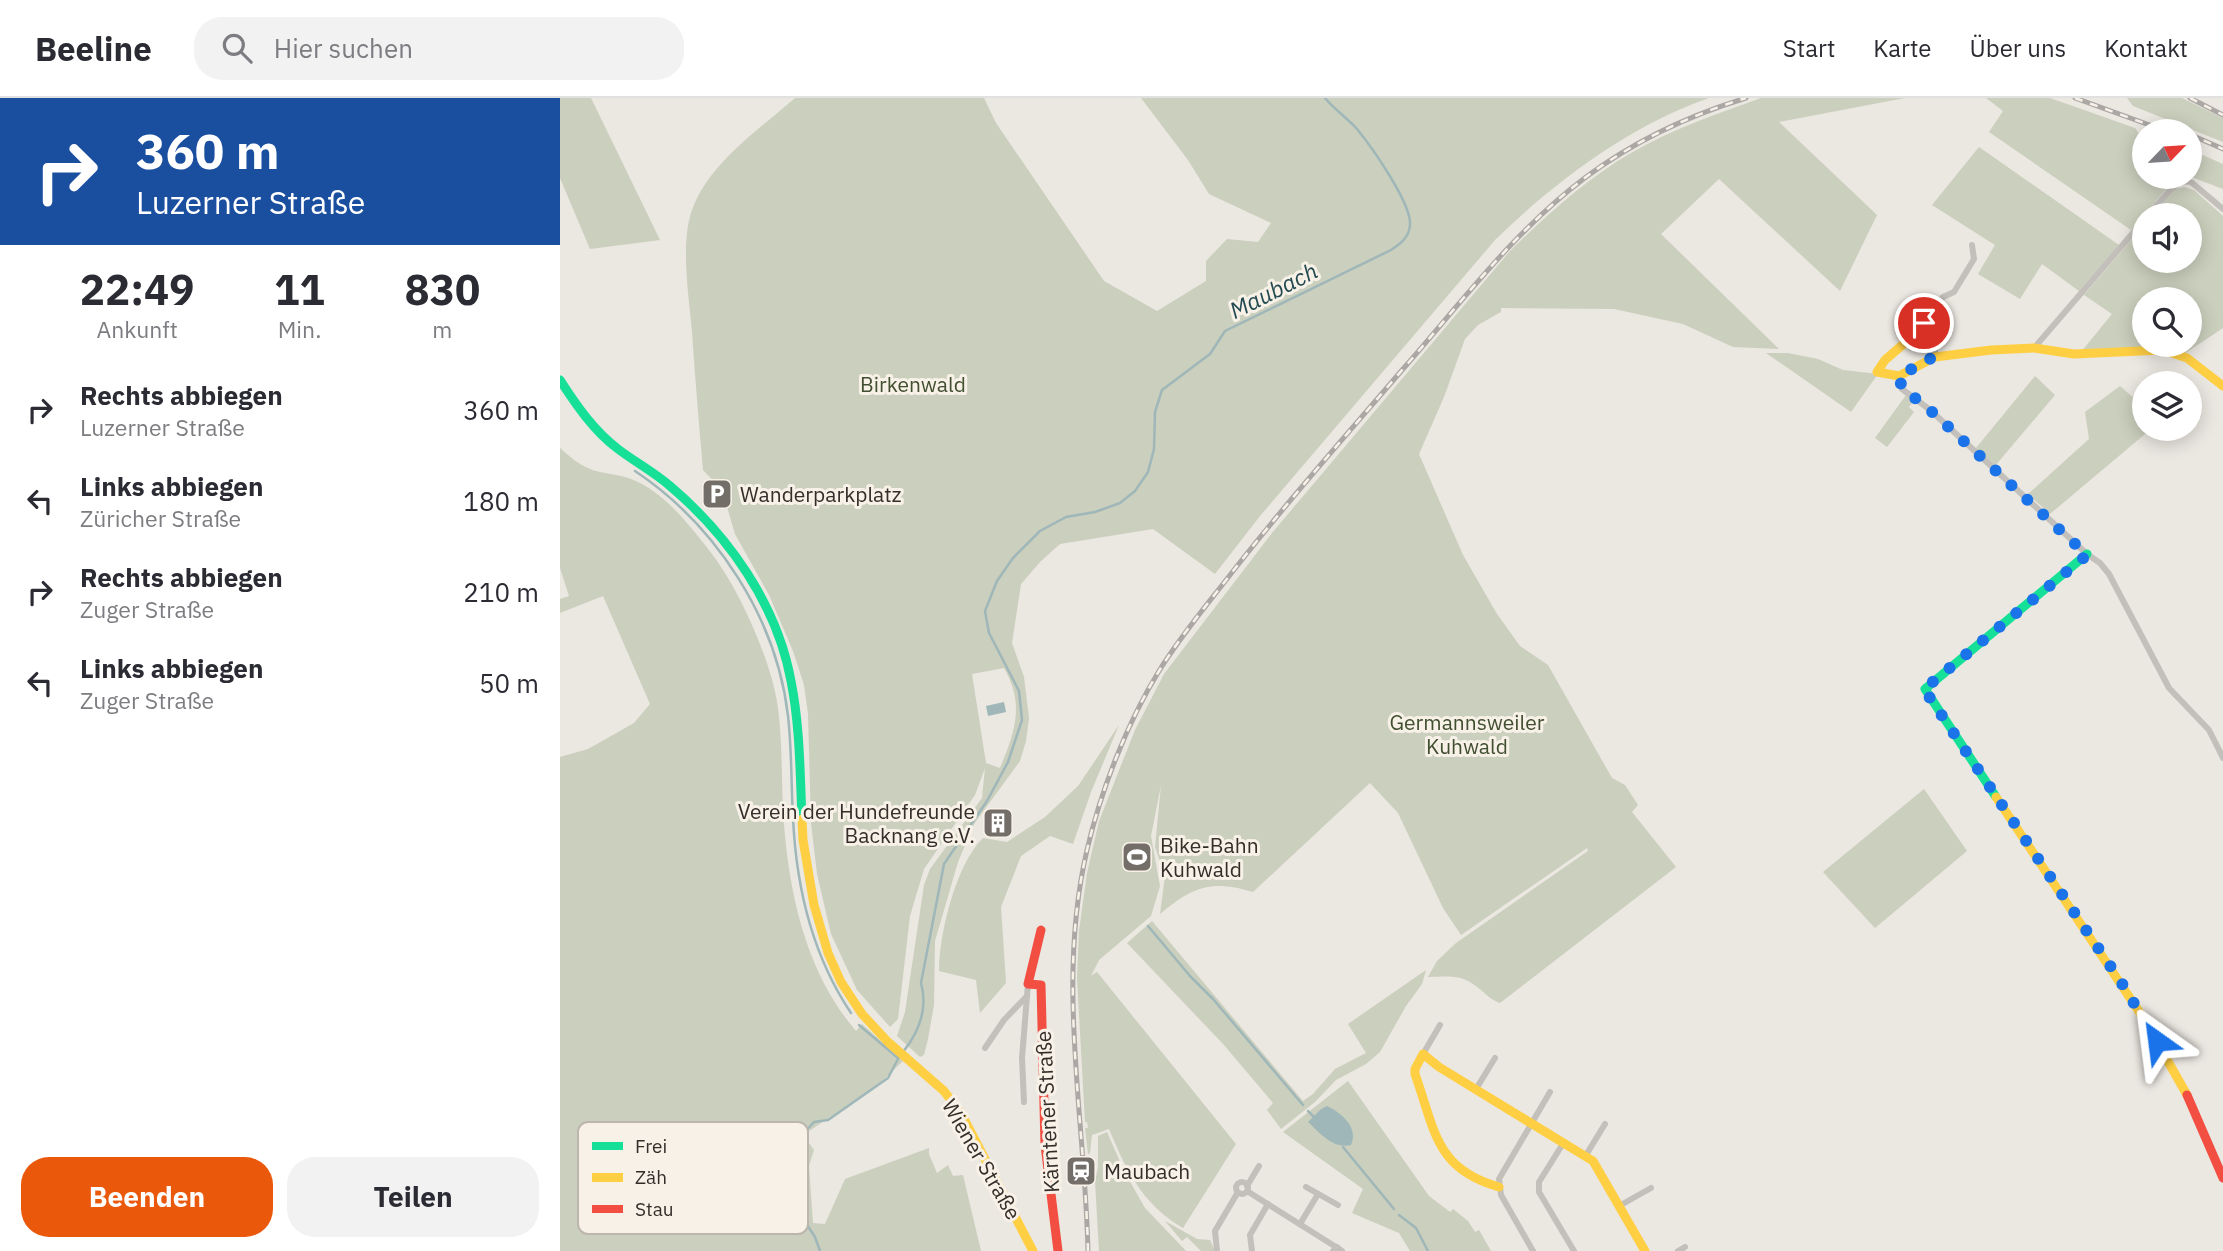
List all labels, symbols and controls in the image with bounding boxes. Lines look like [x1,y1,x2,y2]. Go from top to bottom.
search box [194,17,684,80]
text: Beeline [35,27,152,70]
icon: search [218,29,256,67]
text: Hier suchen [274,31,413,65]
text: Start [1783,32,1835,64]
text: Karte [1873,32,1931,64]
text: Über uns [1969,32,2066,64]
text: Kontakt [2104,32,2188,64]
text: 360 m [136,119,280,182]
north arrow [2132,119,2202,189]
map controls [2132,119,2202,441]
icon: right [21,126,112,217]
text: Luzerner Straße [136,181,365,223]
button: sound [2132,203,2202,273]
water label: Maubach [1224,255,1322,325]
text: 22:49 [80,262,195,317]
text: 11 [274,262,325,317]
text: 830 [405,262,480,317]
button: search [2132,287,2202,357]
pin [1894,293,1954,353]
icon: arrive [1905,304,1943,342]
text: Ankunft [96,314,178,344]
text: Min. [278,314,321,344]
text: m [432,314,452,344]
park label: Birkenwald [860,370,966,398]
button: layers [2132,371,2202,441]
text: Rechts abbiegen [80,378,283,412]
icon: right [21,391,59,429]
text: 360 m [463,393,539,427]
text: Luzerner Straße [80,412,245,442]
text: Links abbiegen [80,469,263,503]
parking icon: Wanderparkplatz [700,477,734,511]
place label: Wanderparkplatz [740,480,902,508]
icon: left [21,482,59,520]
text: 180 m [463,484,539,518]
text: Züricher Straße [80,503,241,533]
text: Rechts abbiegen [80,560,283,594]
icon: right [21,573,59,611]
text: 210 m [463,575,539,609]
text: Zuger Straße [80,594,214,624]
text: Links abbiegen [80,651,263,685]
icon: left [21,664,59,702]
text: 50 m [479,666,539,700]
text: Zuger Straße [80,685,214,715]
park label: Germannsweiler Kuhwald [1389,708,1545,760]
place label: Verein der Hundefreunde Backnang e.V. [738,797,975,849]
building icon: Verein der Hundefreunde Backnang e.V. [981,806,1015,840]
place label: Bike-Bahn Kuhwald [1160,831,1259,883]
sports icon: Bike-Bahn Kuhwald [1120,840,1154,874]
position arrow [2120,1004,2194,1078]
street label: Kärntener Straße [1029,1030,1065,1194]
street label: Wiener Straße [936,1094,1028,1224]
legend [578,1122,808,1234]
text: Frei [635,1134,667,1158]
station icon: Maubach [1064,1154,1098,1188]
button: Beenden [21,1157,273,1237]
button: Teilen [287,1157,539,1237]
place label: Maubach [1104,1157,1190,1185]
text: Zäh [635,1165,667,1189]
text: Stau [635,1197,674,1221]

